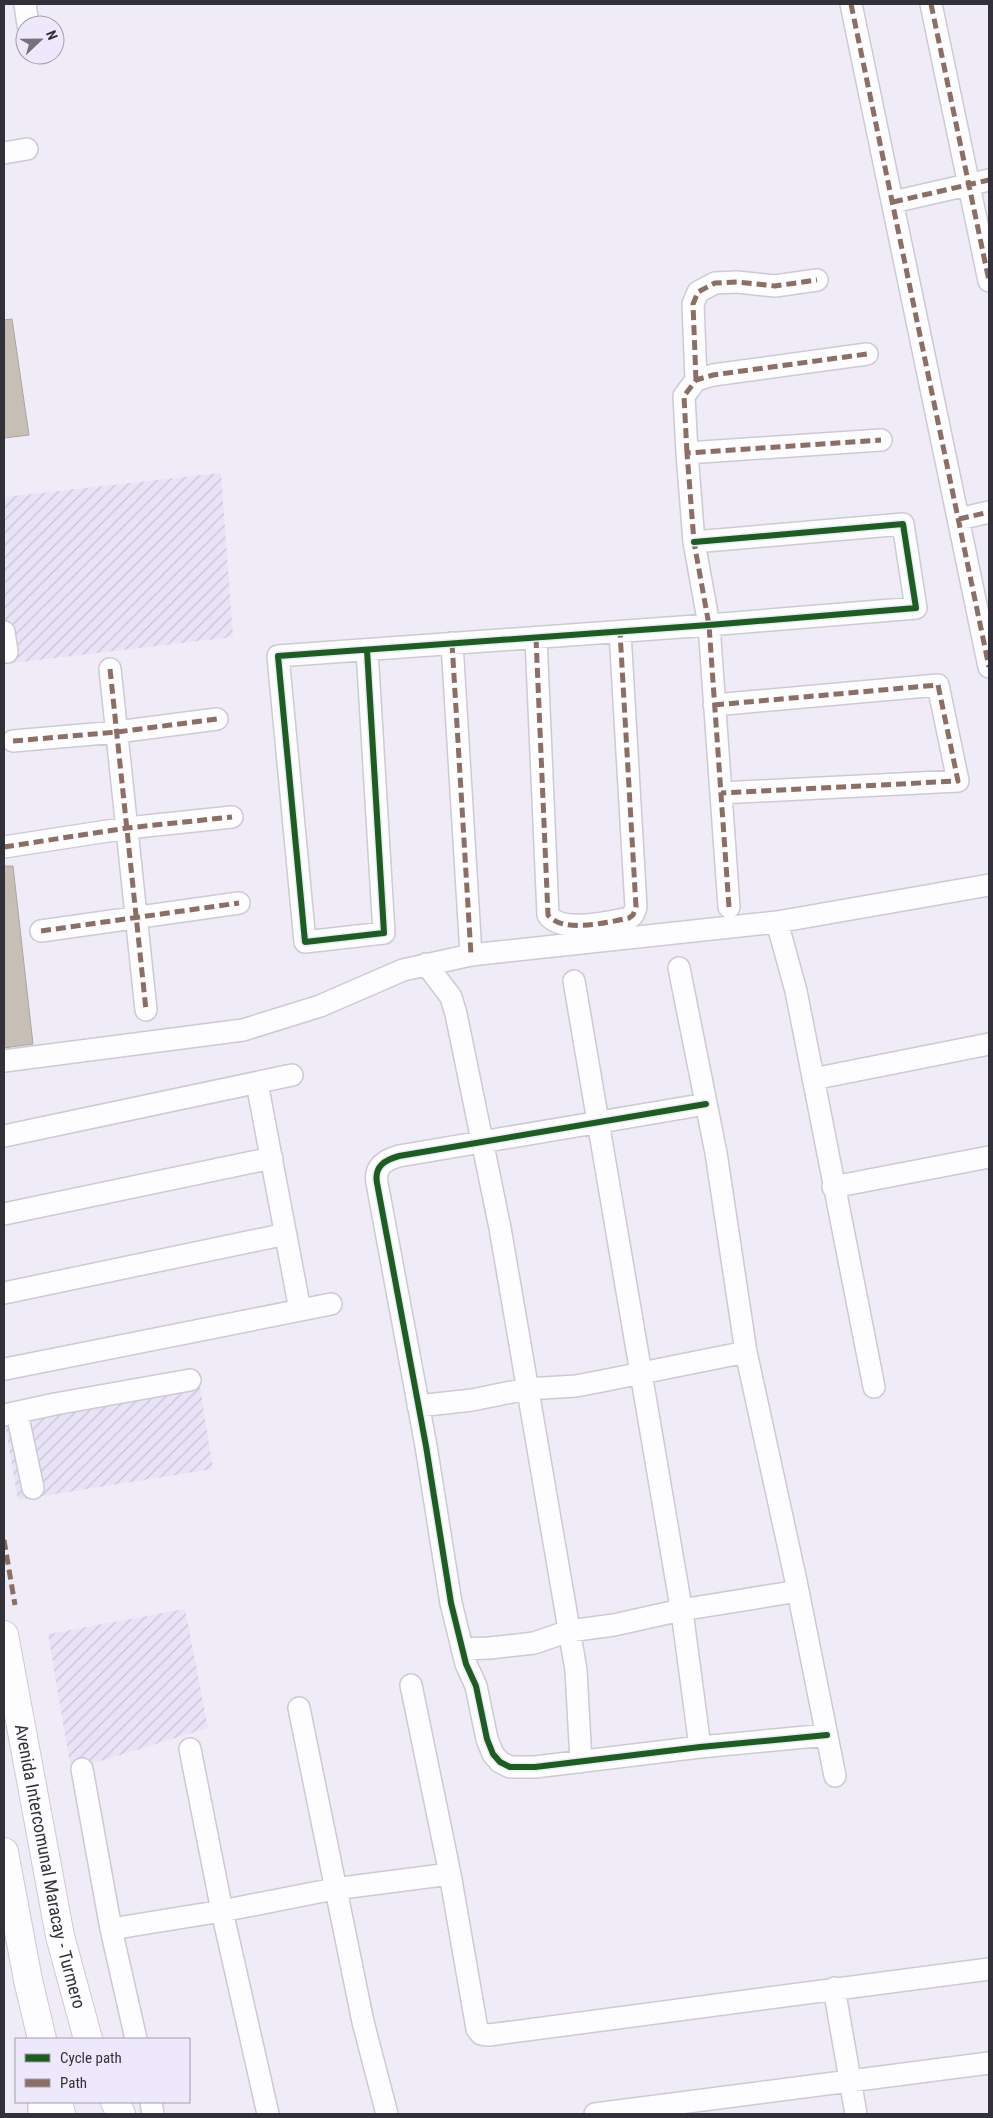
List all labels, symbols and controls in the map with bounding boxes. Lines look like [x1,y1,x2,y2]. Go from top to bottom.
north arrow [15,15,65,65]
text: N [43,28,61,42]
street label: Avenida Intercomunal Maracay - Turmero [11,1722,90,2011]
legend [15,2038,190,2103]
text: Cycle path [60,2049,122,2067]
text: Path [60,2074,87,2092]

